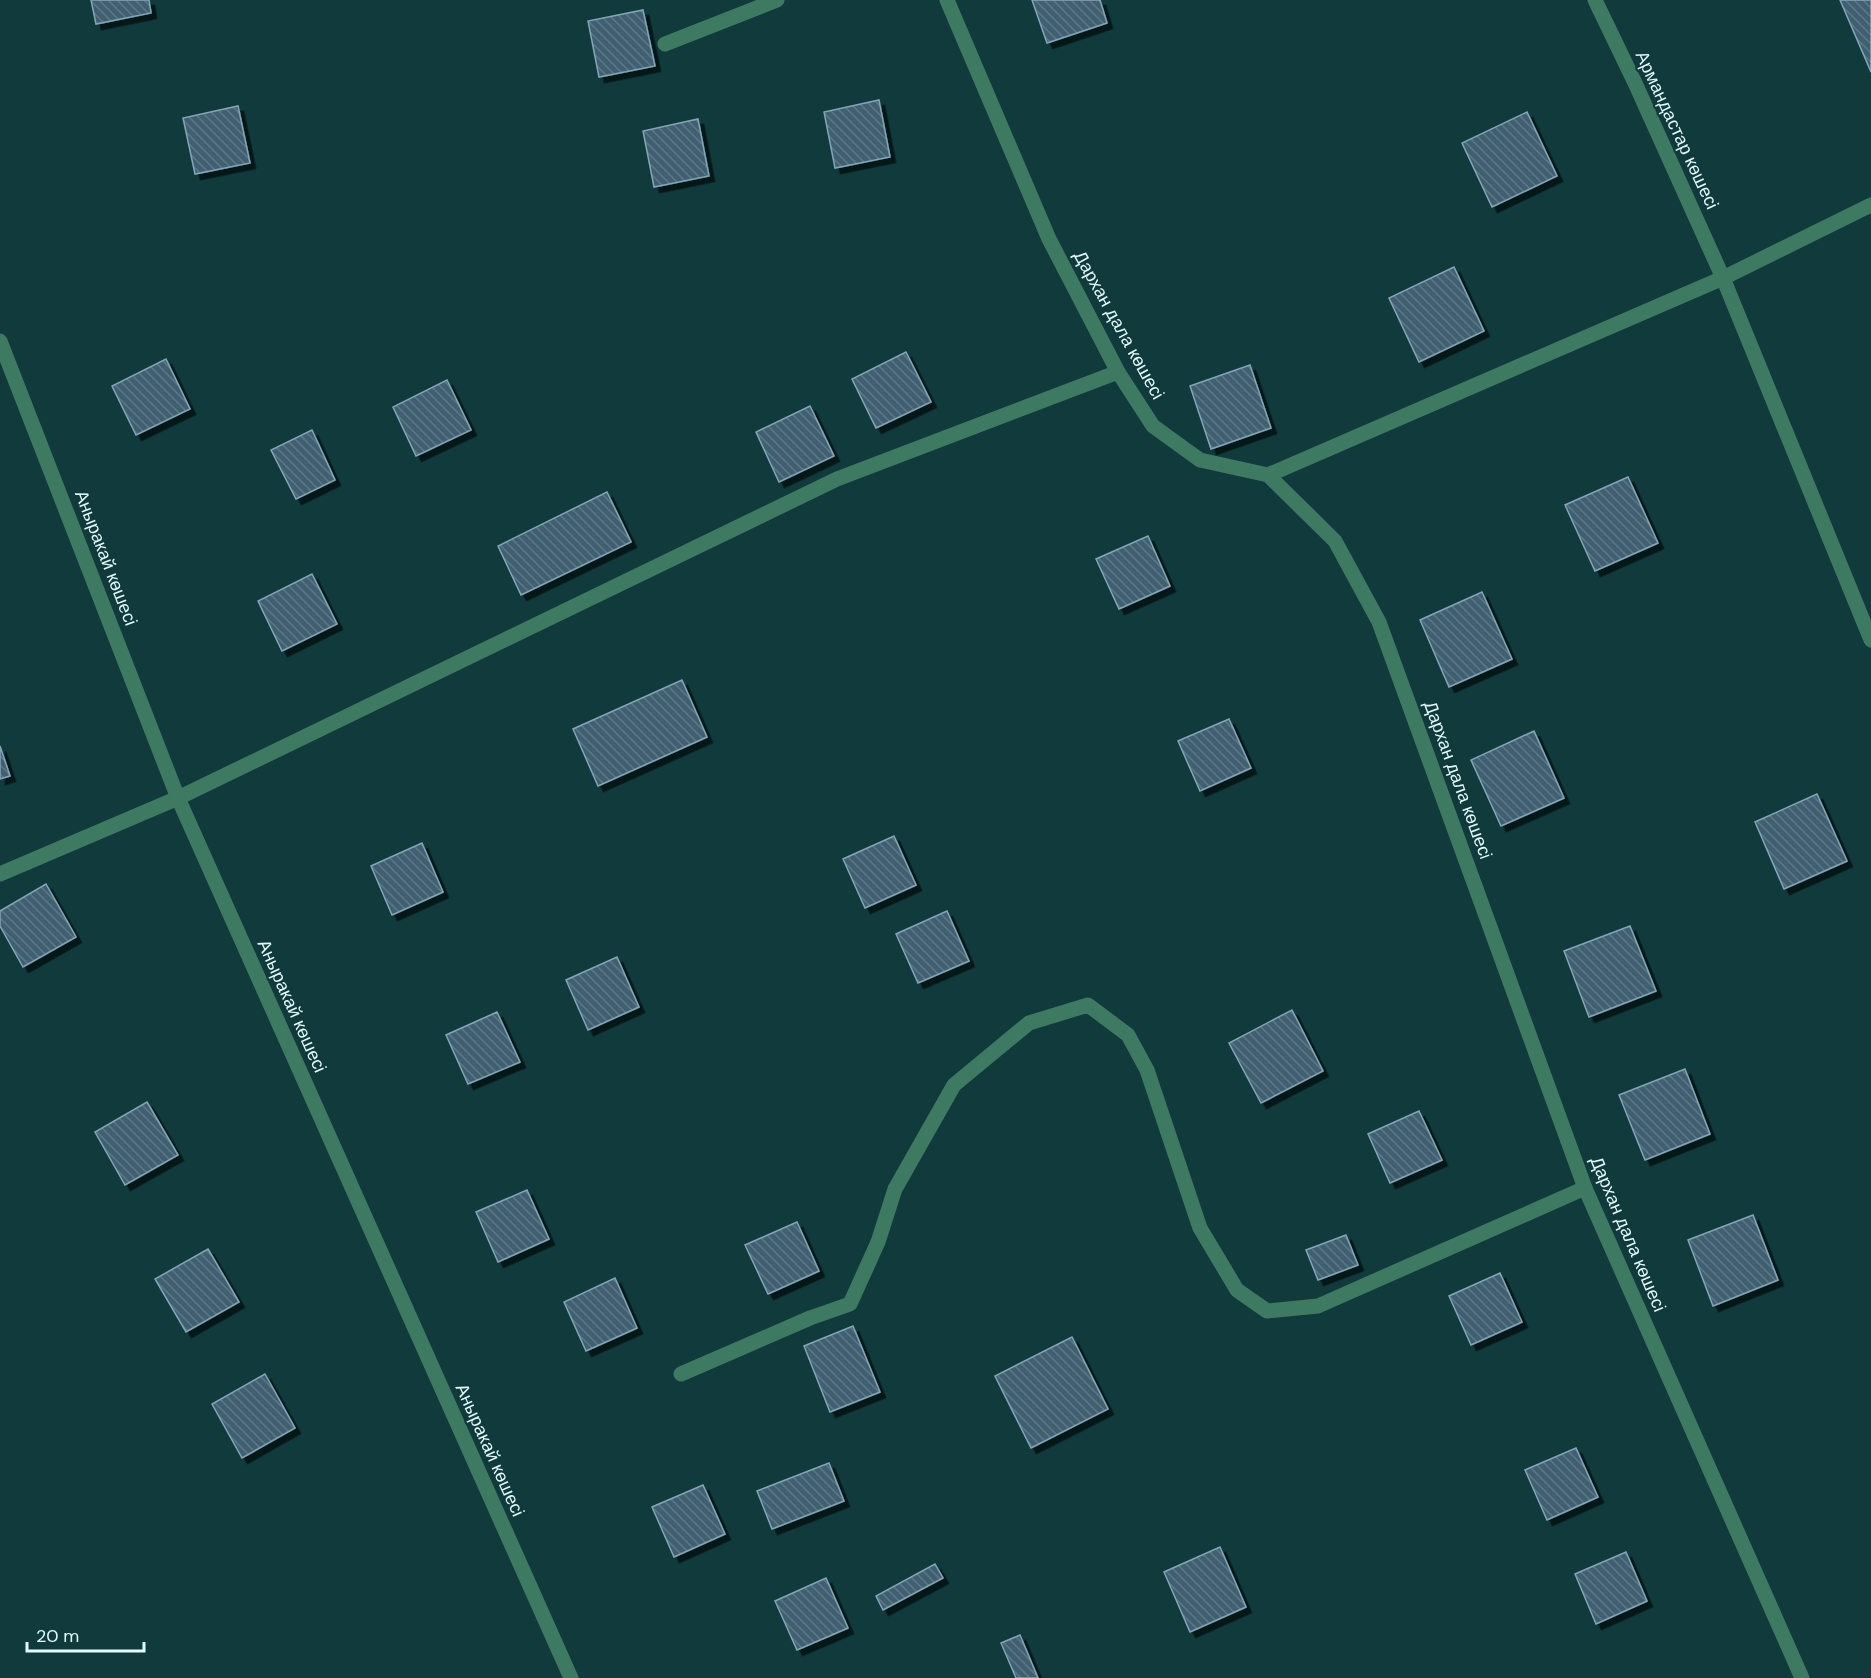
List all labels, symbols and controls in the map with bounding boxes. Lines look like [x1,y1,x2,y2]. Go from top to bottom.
street label: Армандастар көшесі [1630,47,1724,213]
street label: Дархан дала көшесі [1068,246,1170,404]
street label: Аныракай көшесі [69,487,143,629]
street label: Дархан дала көшесі [1418,698,1498,862]
street label: Аныракай көшесі [252,936,332,1076]
street label: Дархан дала көшесі [1584,1153,1672,1315]
street label: Аныракай көшесі [450,1380,530,1520]
scale bar [27,1615,144,1653]
text: 20 m [36,1624,79,1648]

